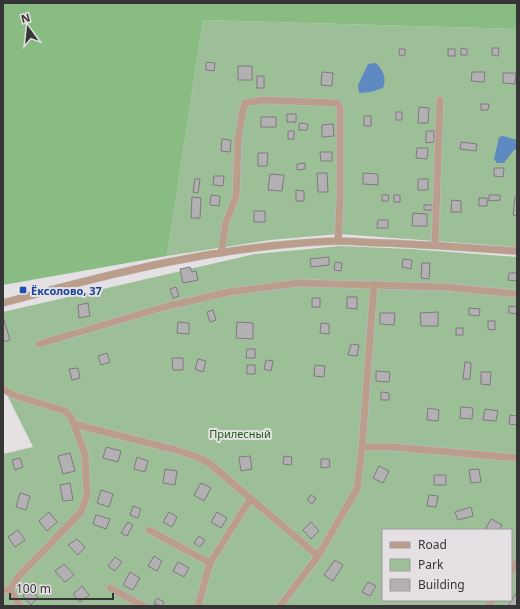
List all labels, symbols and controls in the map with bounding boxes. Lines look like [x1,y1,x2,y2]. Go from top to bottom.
north arrow [8,8,48,48]
text: N [19,9,32,26]
place label: Ёксолово, 37 [31,283,102,298]
marker: Ёксолово, 37 [18,285,28,295]
park label: Прилесный [209,426,271,441]
legend [382,529,512,601]
text: Road [418,536,447,553]
text: Park [418,556,444,573]
scale bar [10,575,113,601]
text: Building [418,576,465,593]
text: 100 m [16,580,51,597]

